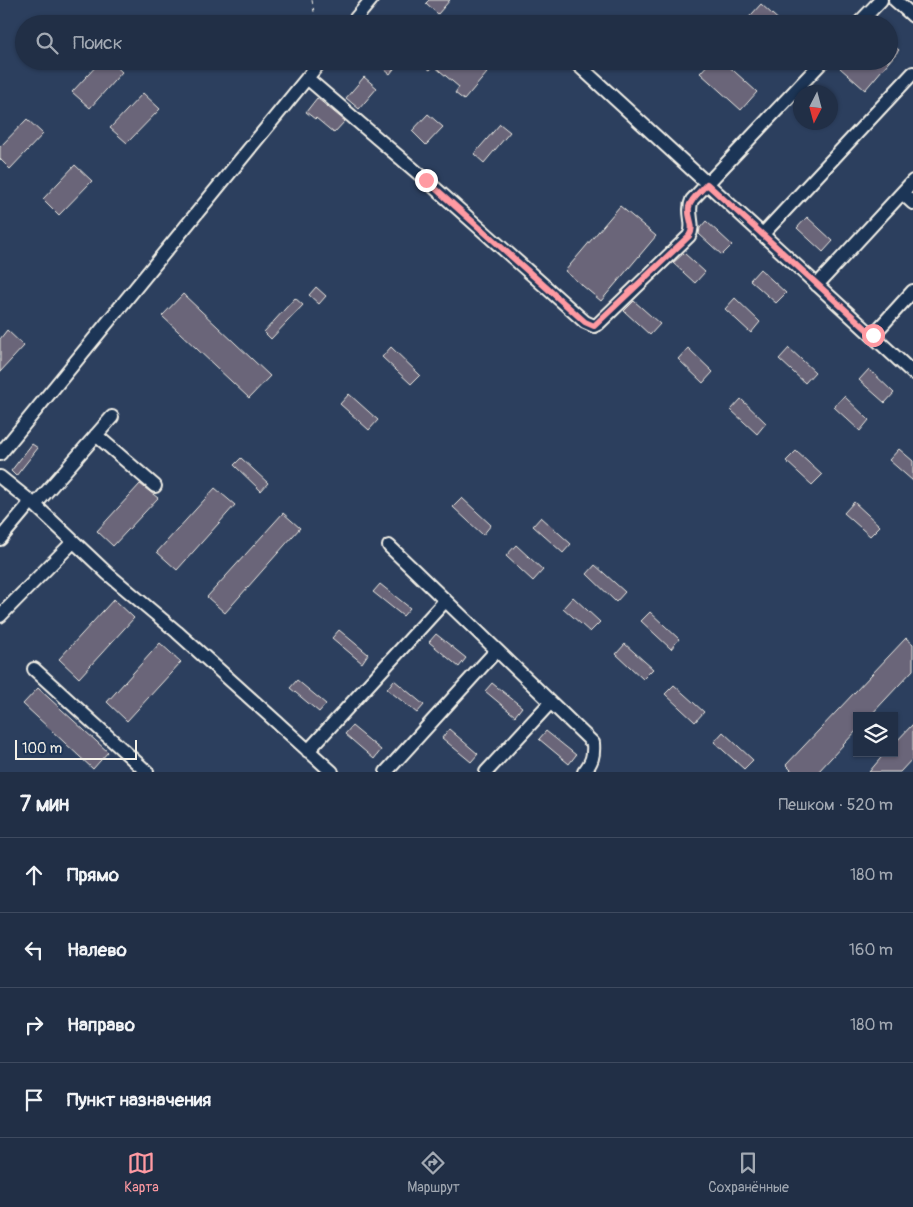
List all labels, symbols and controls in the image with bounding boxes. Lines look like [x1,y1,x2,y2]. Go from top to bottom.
search box [15,15,898,70]
icon: search [33,29,61,57]
text: Поиск [73,31,123,55]
north arrow [793,85,838,130]
route end [415,169,438,192]
route start [862,324,885,347]
map controls [853,712,898,757]
button: layers [853,712,898,757]
scale bar [15,737,138,760]
text: 100 m [22,740,62,757]
text: 7 мин [20,791,69,818]
text: Пешком · 520 m [778,795,893,815]
icon: ahead [20,861,48,889]
text: Прямо [67,863,119,887]
text: 180 m [850,865,893,885]
icon: left [20,936,48,964]
text: Налево [67,938,127,962]
text: 160 m [849,940,893,960]
icon: right [20,1011,48,1039]
text: Направо [67,1013,135,1037]
text: 180 m [850,1015,893,1035]
icon: arrive [20,1086,48,1114]
text: Пункт назначения [67,1088,211,1112]
tab: Карта [124,1149,159,1196]
tab: Маршрут [407,1149,460,1196]
tab: Сохранённые [708,1149,789,1196]

